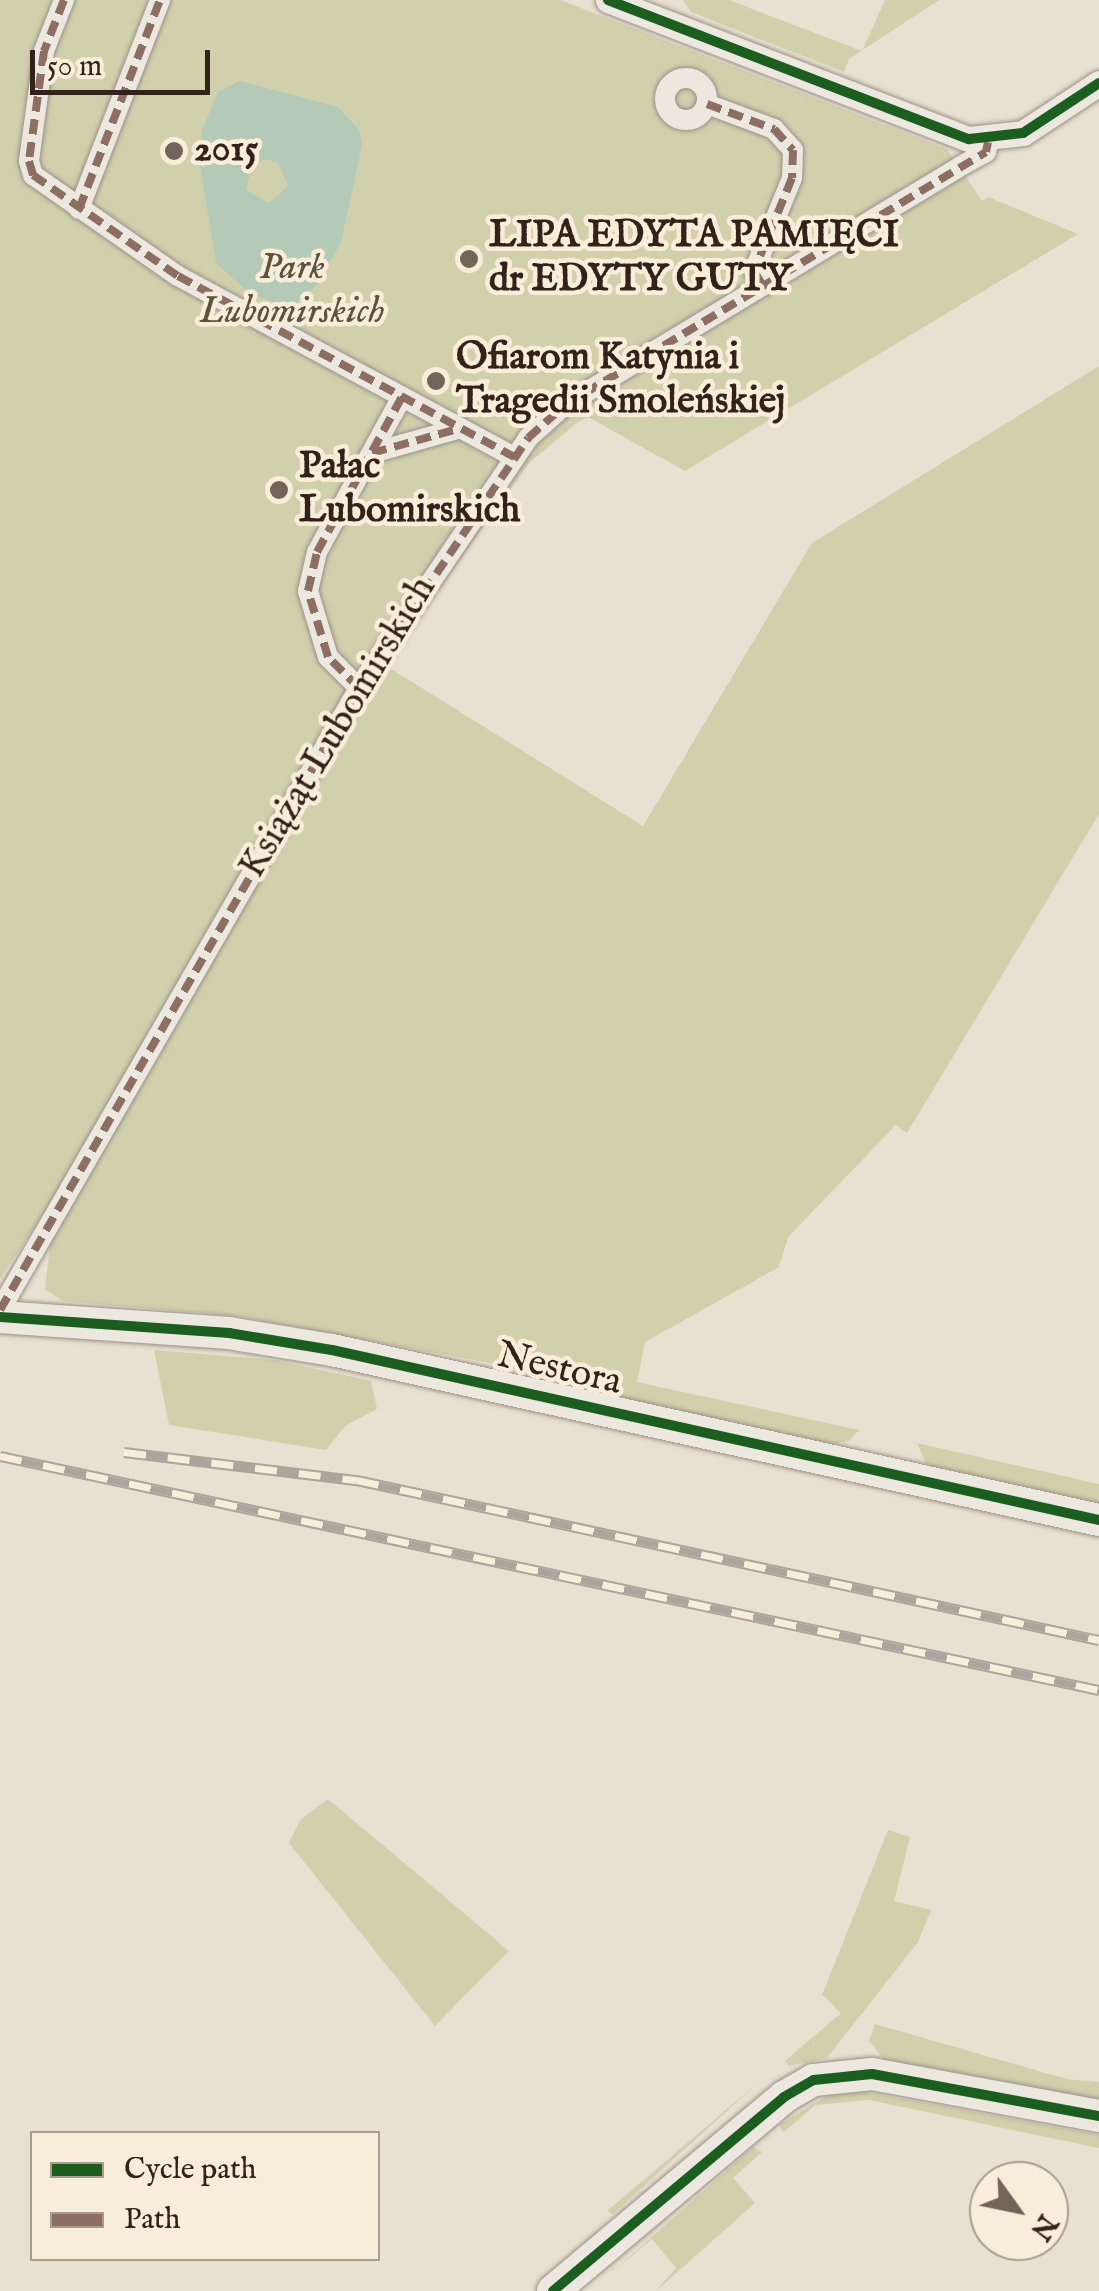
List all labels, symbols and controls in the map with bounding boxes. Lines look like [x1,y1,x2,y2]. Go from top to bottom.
scale bar [35,30,215,92]
text: 50 m [47,48,102,86]
place label: 2015 [194,128,258,174]
marker: 2015 [163,140,185,162]
place label: LIPA EDYTA PAMIĘCI dr EDYTY GUTY [489,214,899,304]
park label: Park Lubomirskich [200,246,384,336]
marker: LIPA EDYTA PAMIĘCI dr EDYTY GUTY [458,248,480,270]
place label: Ofiarom Katynia i Tragedii Smoleńskiej [456,336,785,426]
marker: Ofiarom Katynia i Tragedii Smoleńskiej [425,370,447,392]
place label: Pałac Lubomirskich [299,445,520,534]
marker: Pałac Lubomirskich [268,479,290,501]
street label: Książąt Lubomirskich [231,569,447,887]
street label: Nestora [492,1334,626,1406]
legend [30,2131,380,2261]
text: Cycle path [124,2151,257,2189]
north arrow [969,2161,1069,2261]
text: Path [124,2201,180,2239]
text: N [1022,2207,1064,2246]

